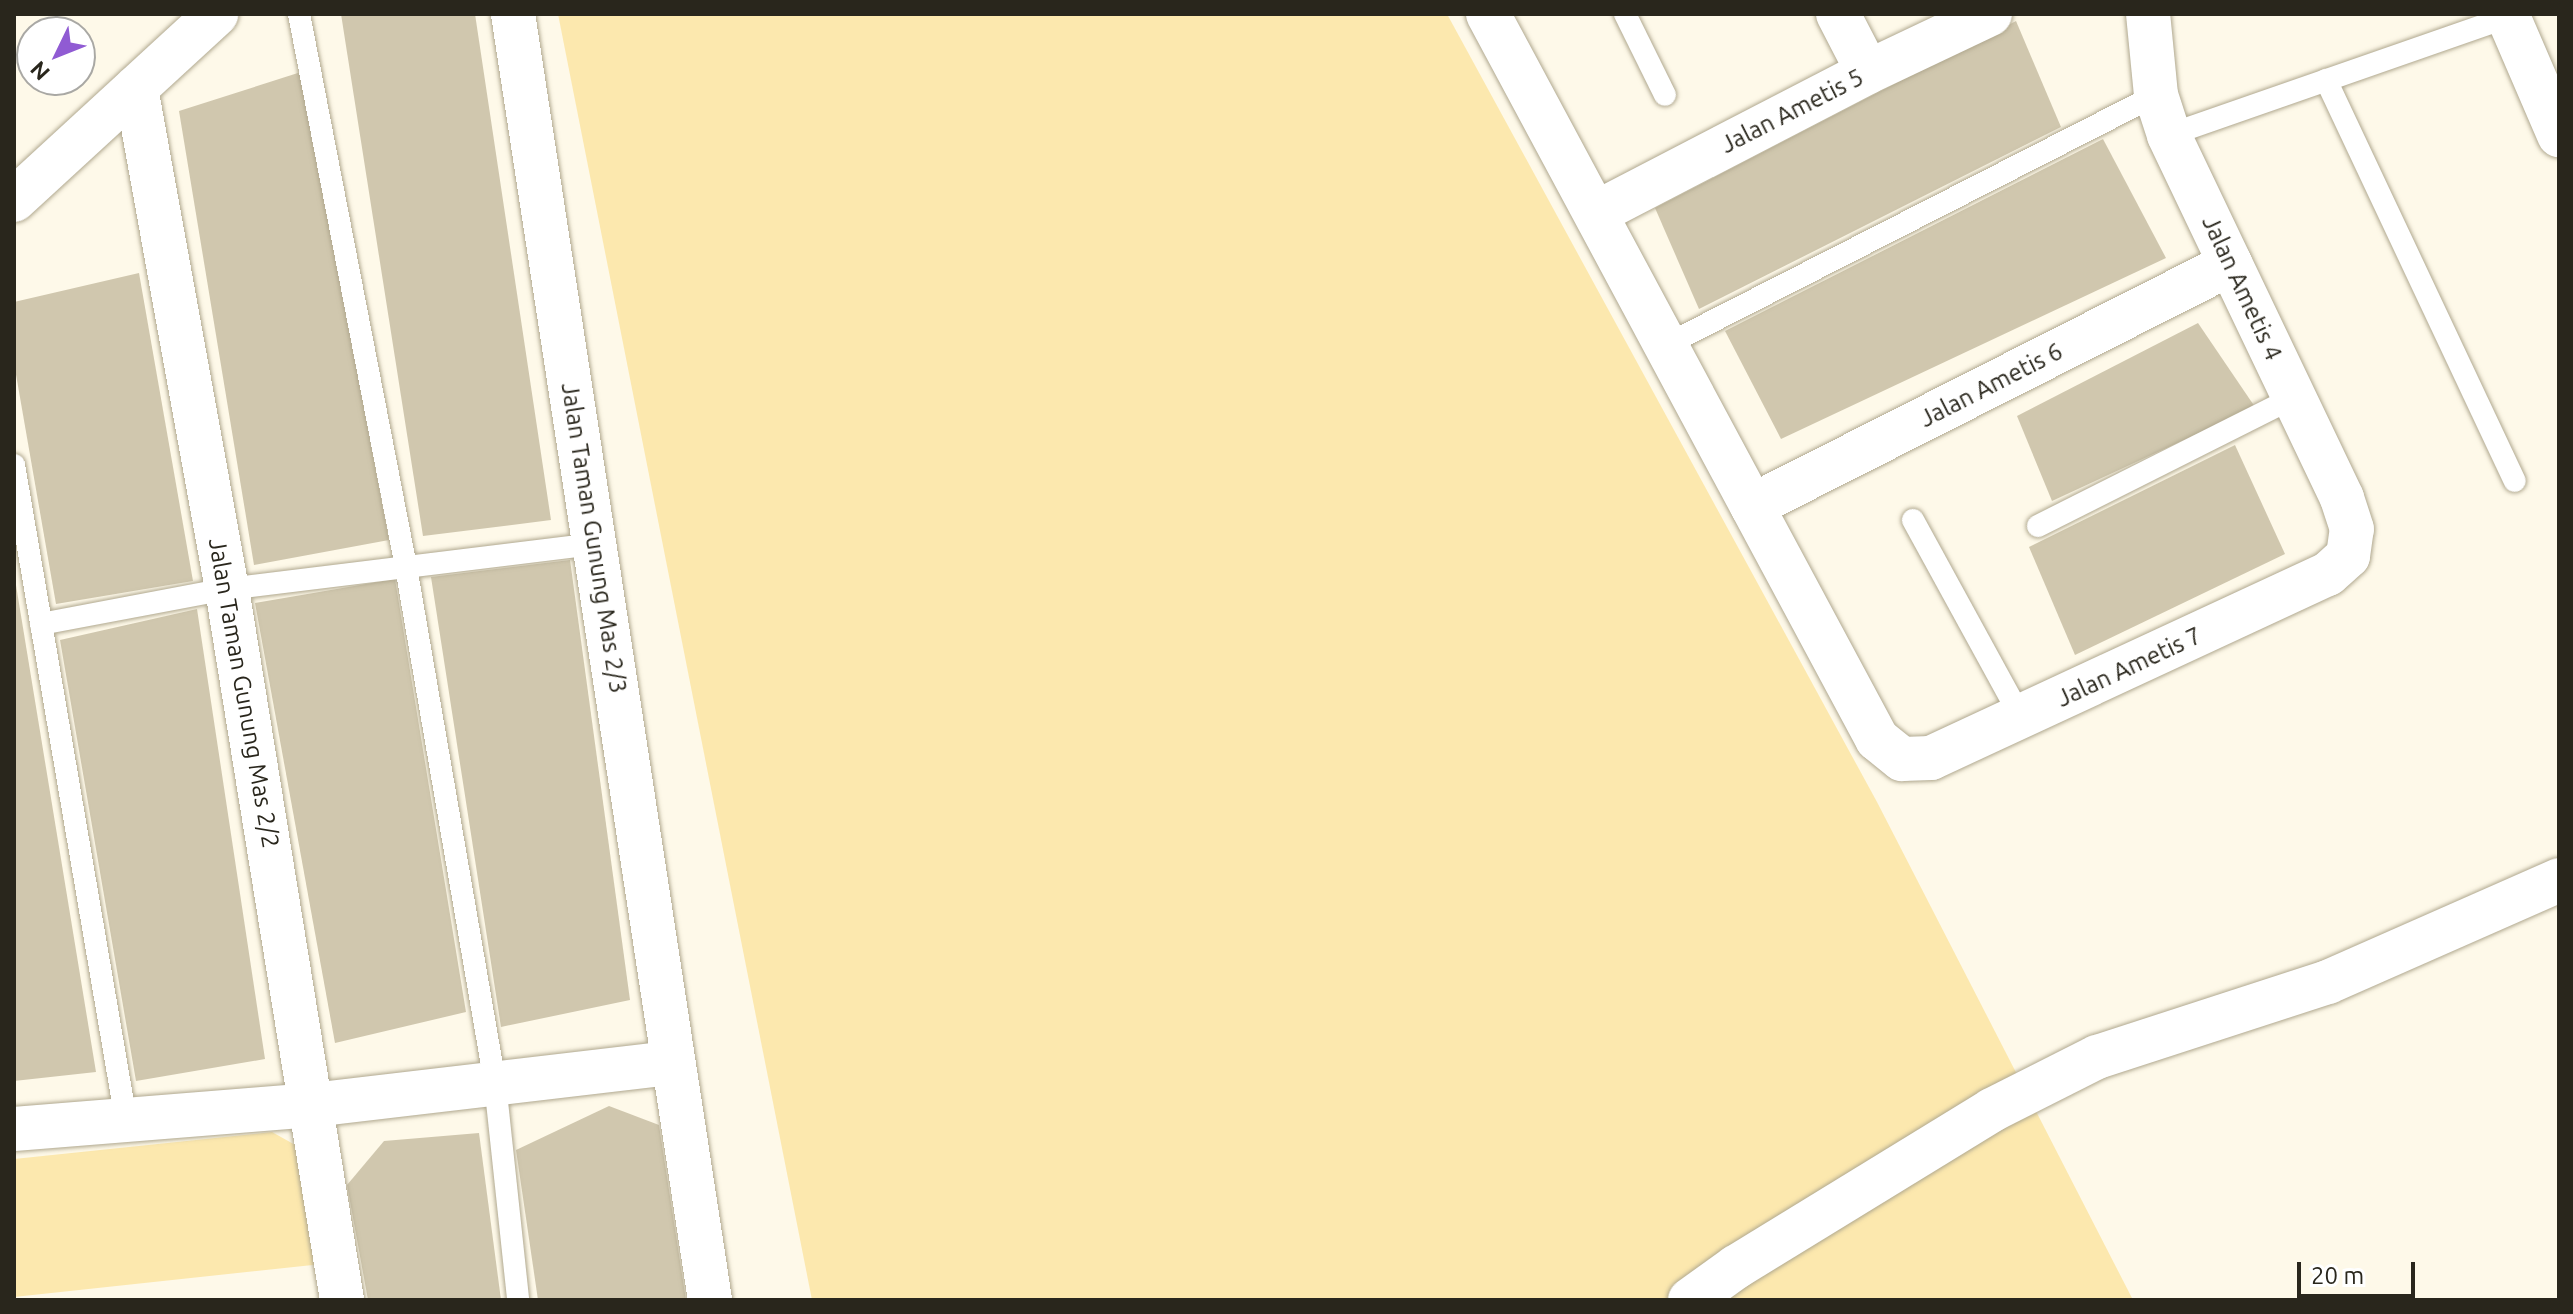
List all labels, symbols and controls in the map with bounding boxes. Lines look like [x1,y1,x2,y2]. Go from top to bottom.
north arrow [16,16,96,96]
text: N [25,57,54,86]
street label: Jalan Ametis 5 [1716,63,1868,159]
street label: Jalan Ametis 4 [2196,211,2288,365]
street label: Jalan Ametis 6 [1915,337,2067,433]
street label: Jalan Taman Gunung Mas 2/3 [555,381,633,695]
street label: Jalan Taman Gunung Mas 2/2 [203,536,285,850]
street label: Jalan Ametis 7 [2052,621,2206,713]
scale bar [2301,1246,2419,1296]
text: 20 m [2311,1262,2364,1289]

